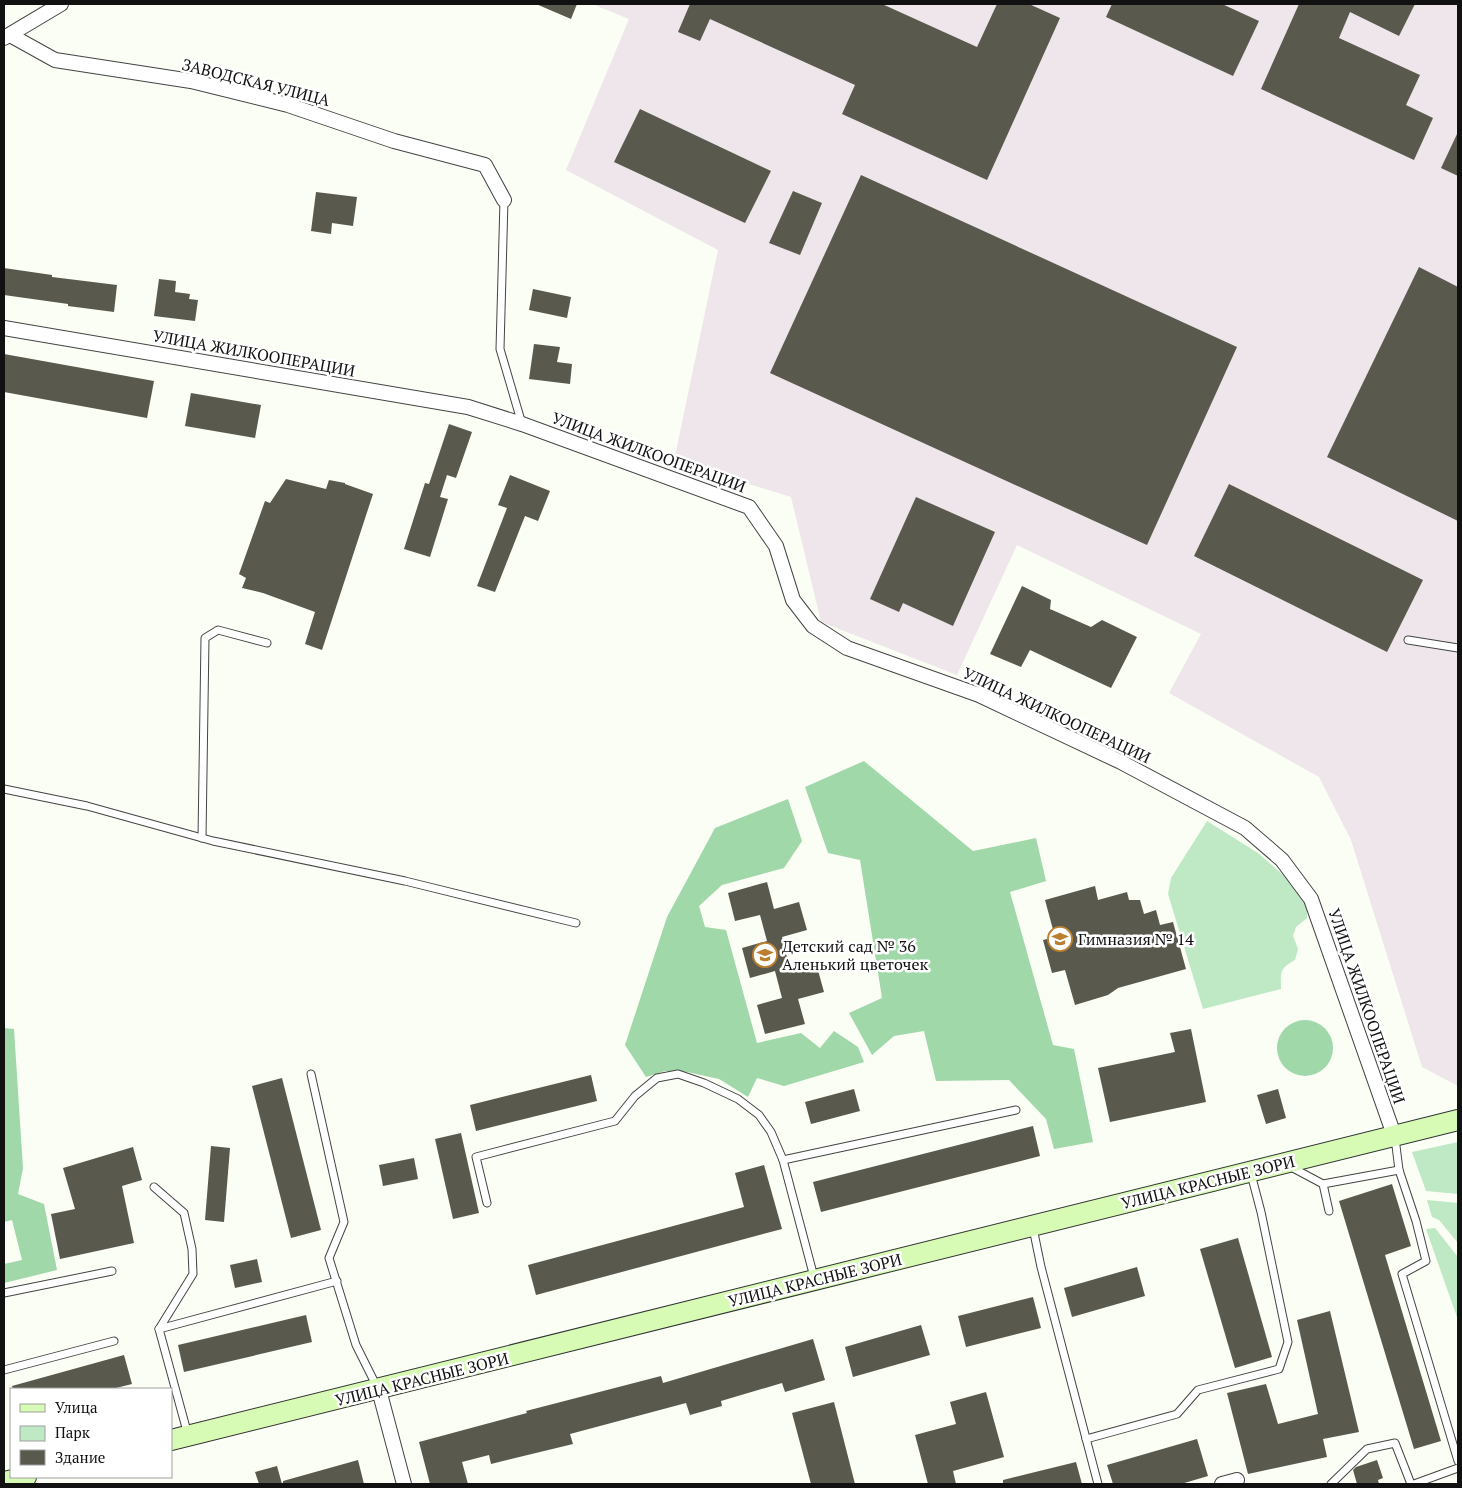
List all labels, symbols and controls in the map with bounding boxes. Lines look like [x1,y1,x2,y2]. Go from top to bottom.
street label: ЗАВОДСКАЯ УЛИЦА [180,53,332,111]
street label: УЛИЦА ЖИЛКООПЕРАЦИИ [151,324,357,382]
street label: УЛИЦА ЖИЛКООПЕРАЦИИ [549,407,749,497]
street label: УЛИЦА ЖИЛКООПЕРАЦИИ [960,662,1155,768]
street label: УЛИЦА ЖИЛКООПЕРАЦИИ [1323,906,1411,1107]
school or university icon: Гимназия № 14 [1047,926,1073,952]
place label: Гимназия № 14 [1078,928,1194,950]
place label: Детский сад № 36 Аленький цветочек [782,935,929,975]
school or university icon: Детский сад № 36 Аленький цветочек [752,942,778,968]
street label: УЛИЦА КРАСНЫЕ ЗОРИ [1119,1150,1297,1214]
street label: УЛИЦА КРАСНЫЕ ЗОРИ [726,1248,904,1312]
street label: УЛИЦА КРАСНЫЕ ЗОРИ [333,1347,511,1411]
legend [10,1388,172,1478]
text: Улица [55,1397,98,1417]
text: Парк [55,1422,91,1442]
text: Здание [55,1447,105,1467]

